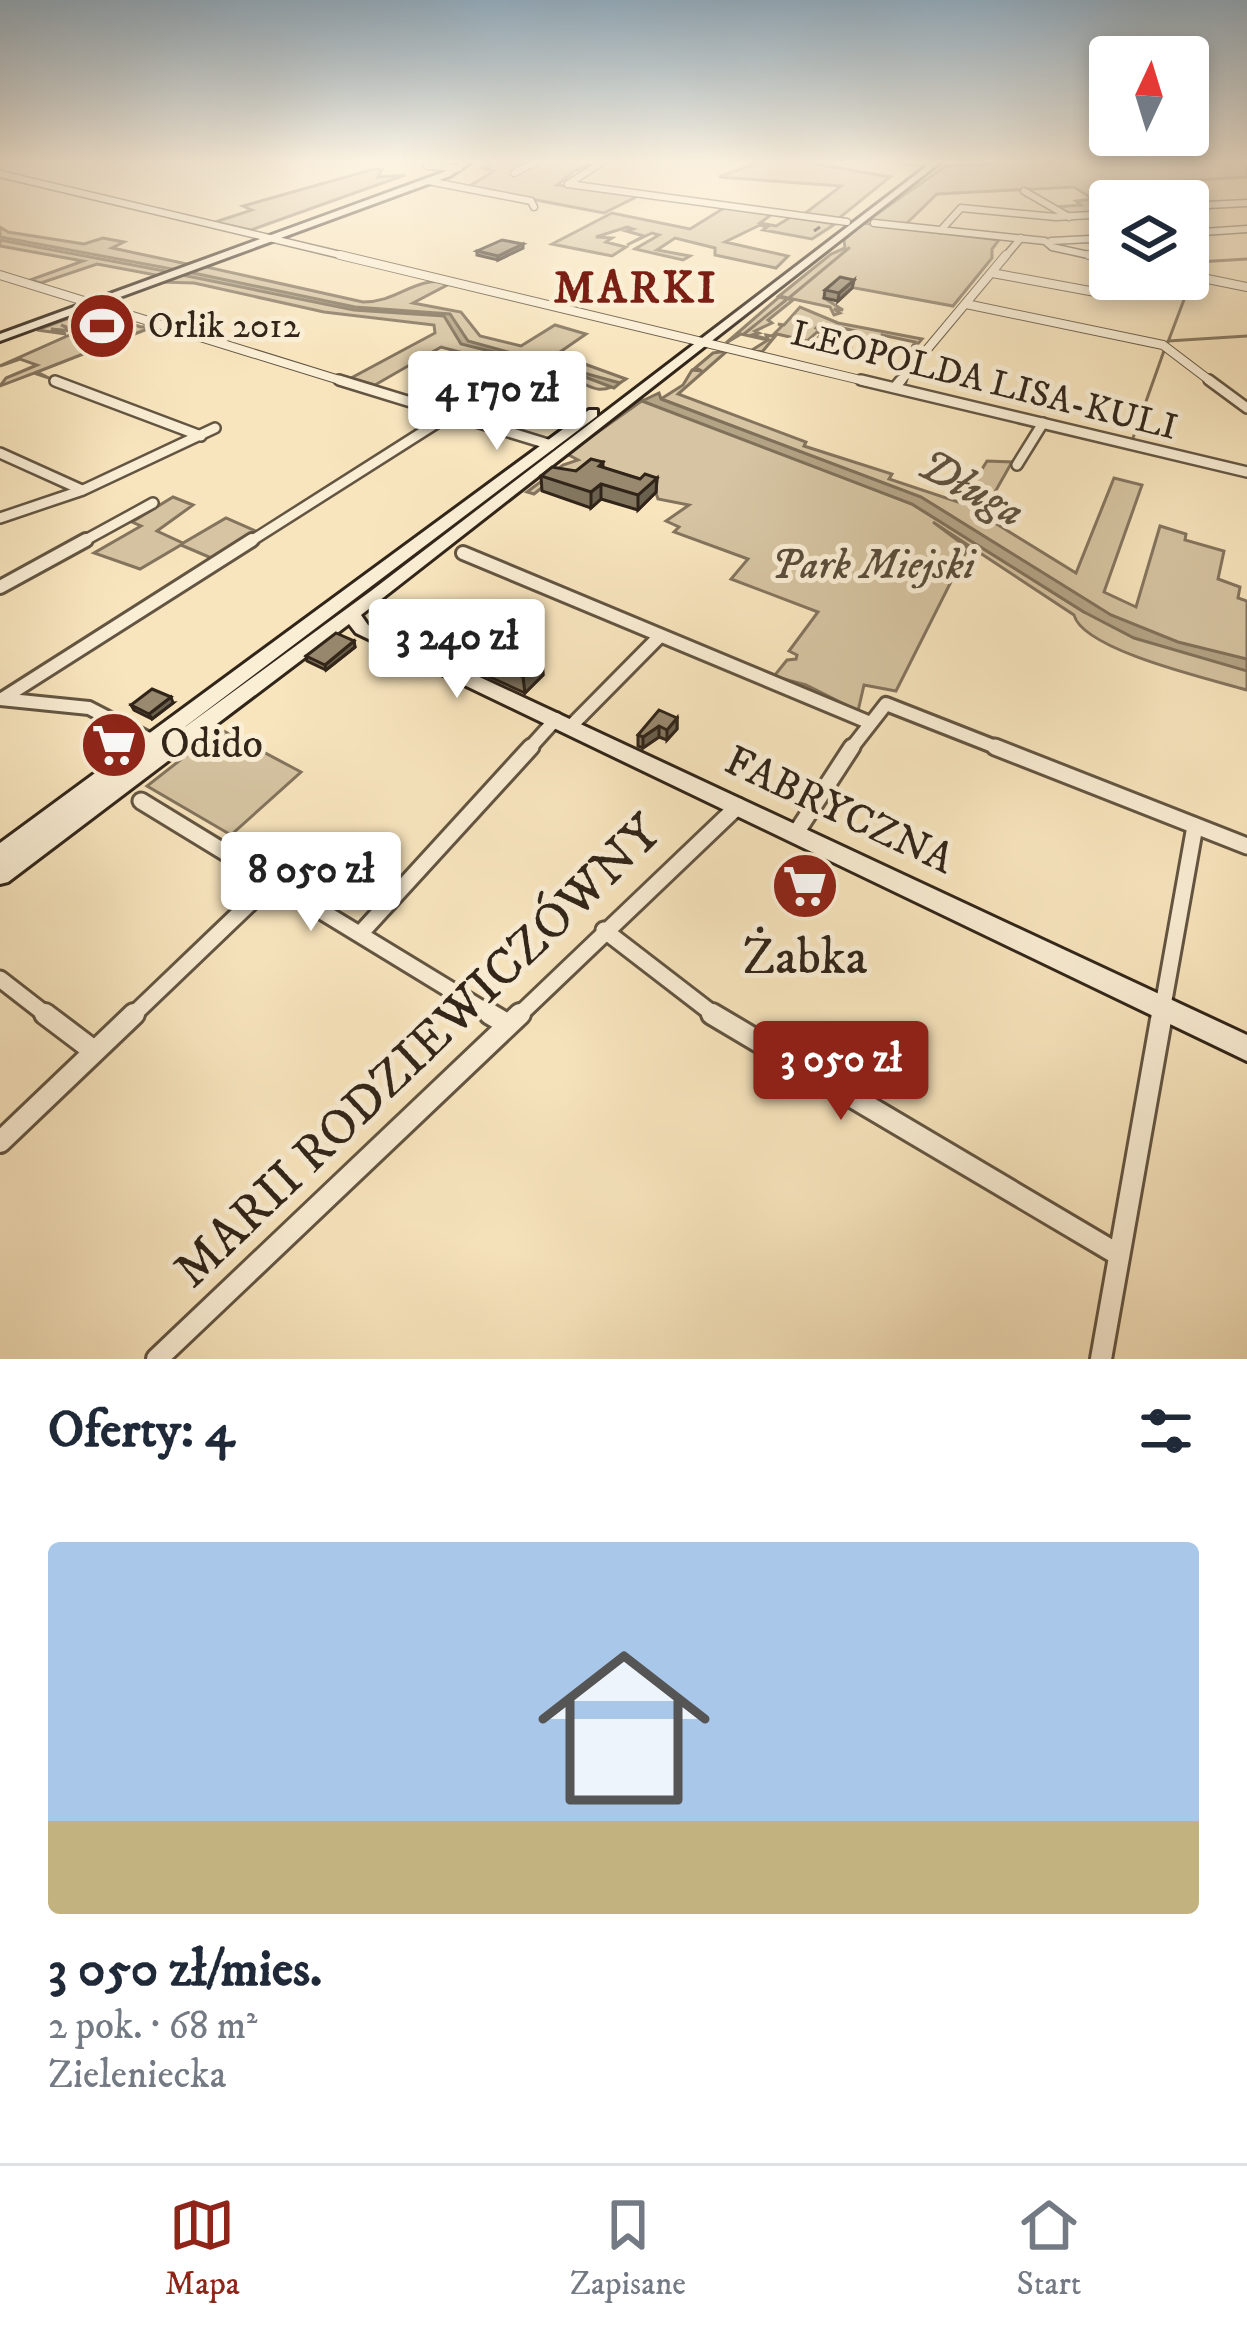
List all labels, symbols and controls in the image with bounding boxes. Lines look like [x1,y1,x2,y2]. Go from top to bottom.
north arrow [1089,36,1209,156]
map controls [1089,36,1209,300]
button: layers [1089,180,1209,300]
district label: MARKI [554,261,718,317]
sports icon: Orlik 2012 [67,291,137,361]
place label: Orlik 2012 [148,304,300,349]
street label: LEOPOLDA LISA-KULI [786,311,1182,451]
pin: 4 170 zł [373,351,621,453]
text: 4 170 zł [435,365,559,414]
water label: Długa [908,437,1034,541]
park label: Park Miejski [771,540,977,592]
pin: 3 240 zł [333,599,581,701]
text: 3 240 zł [396,613,518,662]
supermarket icon: Odido [79,710,149,780]
place label: Odido [160,719,263,771]
street label: FABRYCZNA [716,735,963,887]
street label: MARII RODZIEWICZÓWNY [161,801,676,1302]
pin: 8 050 zł [187,832,435,934]
text: 8 050 zł [248,846,374,895]
supermarket icon: Żabka [770,851,840,921]
place label: Żabka [742,926,868,990]
pin: 3 050 zł [717,1021,965,1123]
text: 3 050 zł [780,1035,902,1084]
icon: filters [1133,1398,1199,1464]
text: Oferty: 4 [48,1399,234,1463]
icon: home [516,1620,732,1836]
text: 3 050 zł/mies. [48,1938,322,2002]
text: 2 pok. · 68 m² [48,2002,258,2051]
text: Zieleniecka [48,2051,226,2100]
tab: Mapa [165,2192,240,2305]
tab: Zapisane [570,2192,686,2305]
tab: Start [1016,2192,1082,2305]

